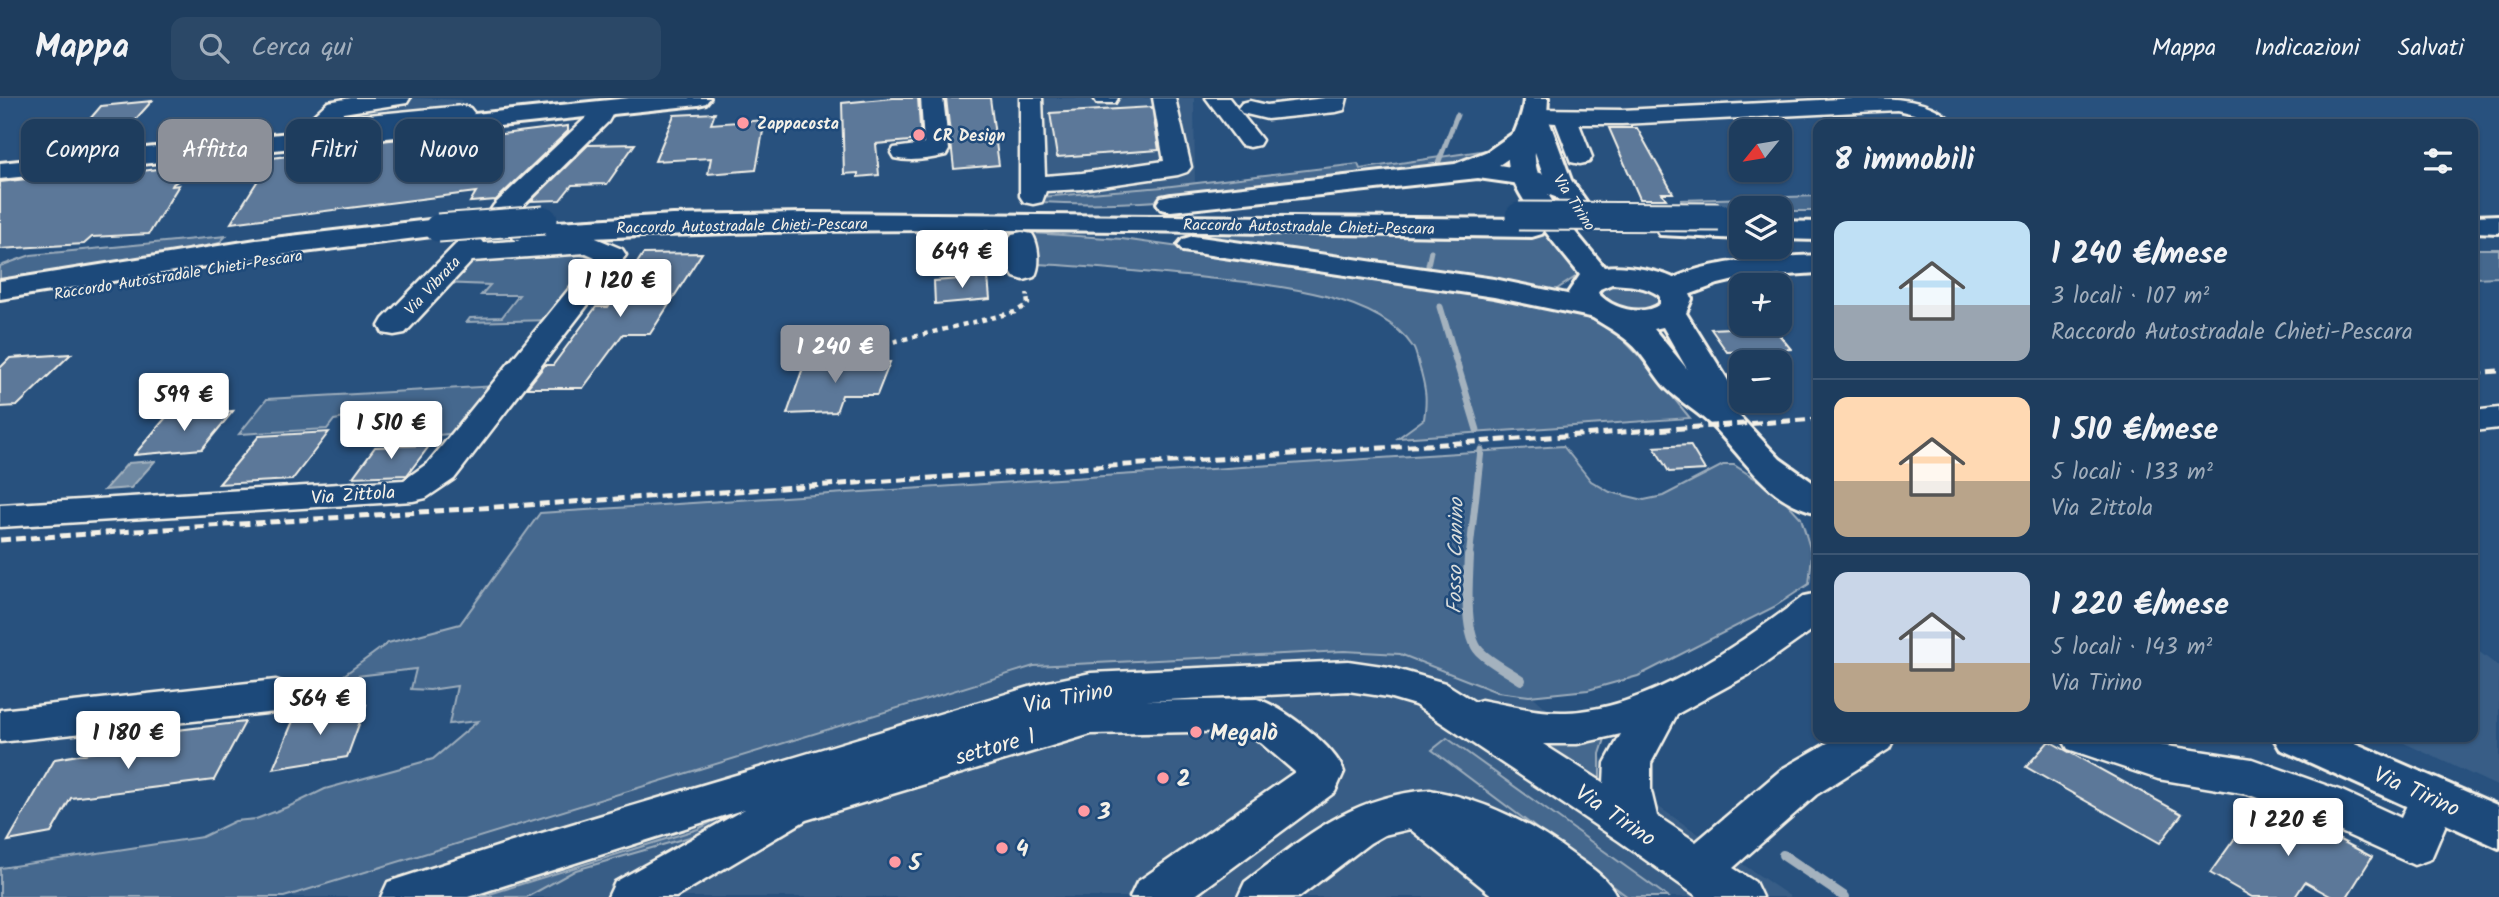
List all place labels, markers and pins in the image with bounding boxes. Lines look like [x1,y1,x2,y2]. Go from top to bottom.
place label: Zappacosta [757,112,839,137]
marker: Zappacosta [735,115,751,131]
place label: CR Design [933,124,1005,149]
marker: CR Design [911,127,927,143]
pin: 649 € [913,230,1011,290]
pin: 1 120 € [555,260,685,319]
pin: 1 240 € [770,326,900,385]
pin: 599 € [135,374,233,433]
pin: 1 510 € [326,402,456,461]
pin: 564 € [271,678,369,737]
pin: 1 180 € [63,712,193,771]
place label: Megalò [1210,716,1278,752]
marker: Megalò [1188,724,1204,740]
place label: 2 [1177,762,1190,798]
marker: 2 [1155,770,1171,786]
place label: 3 [1097,795,1111,831]
pin: 1 220 € [2223,798,2353,858]
marker: 3 [1076,803,1092,819]
place label: 4 [1016,832,1029,868]
marker: 4 [994,840,1010,856]
place label: 5 [908,846,923,882]
marker: 5 [887,854,903,870]

